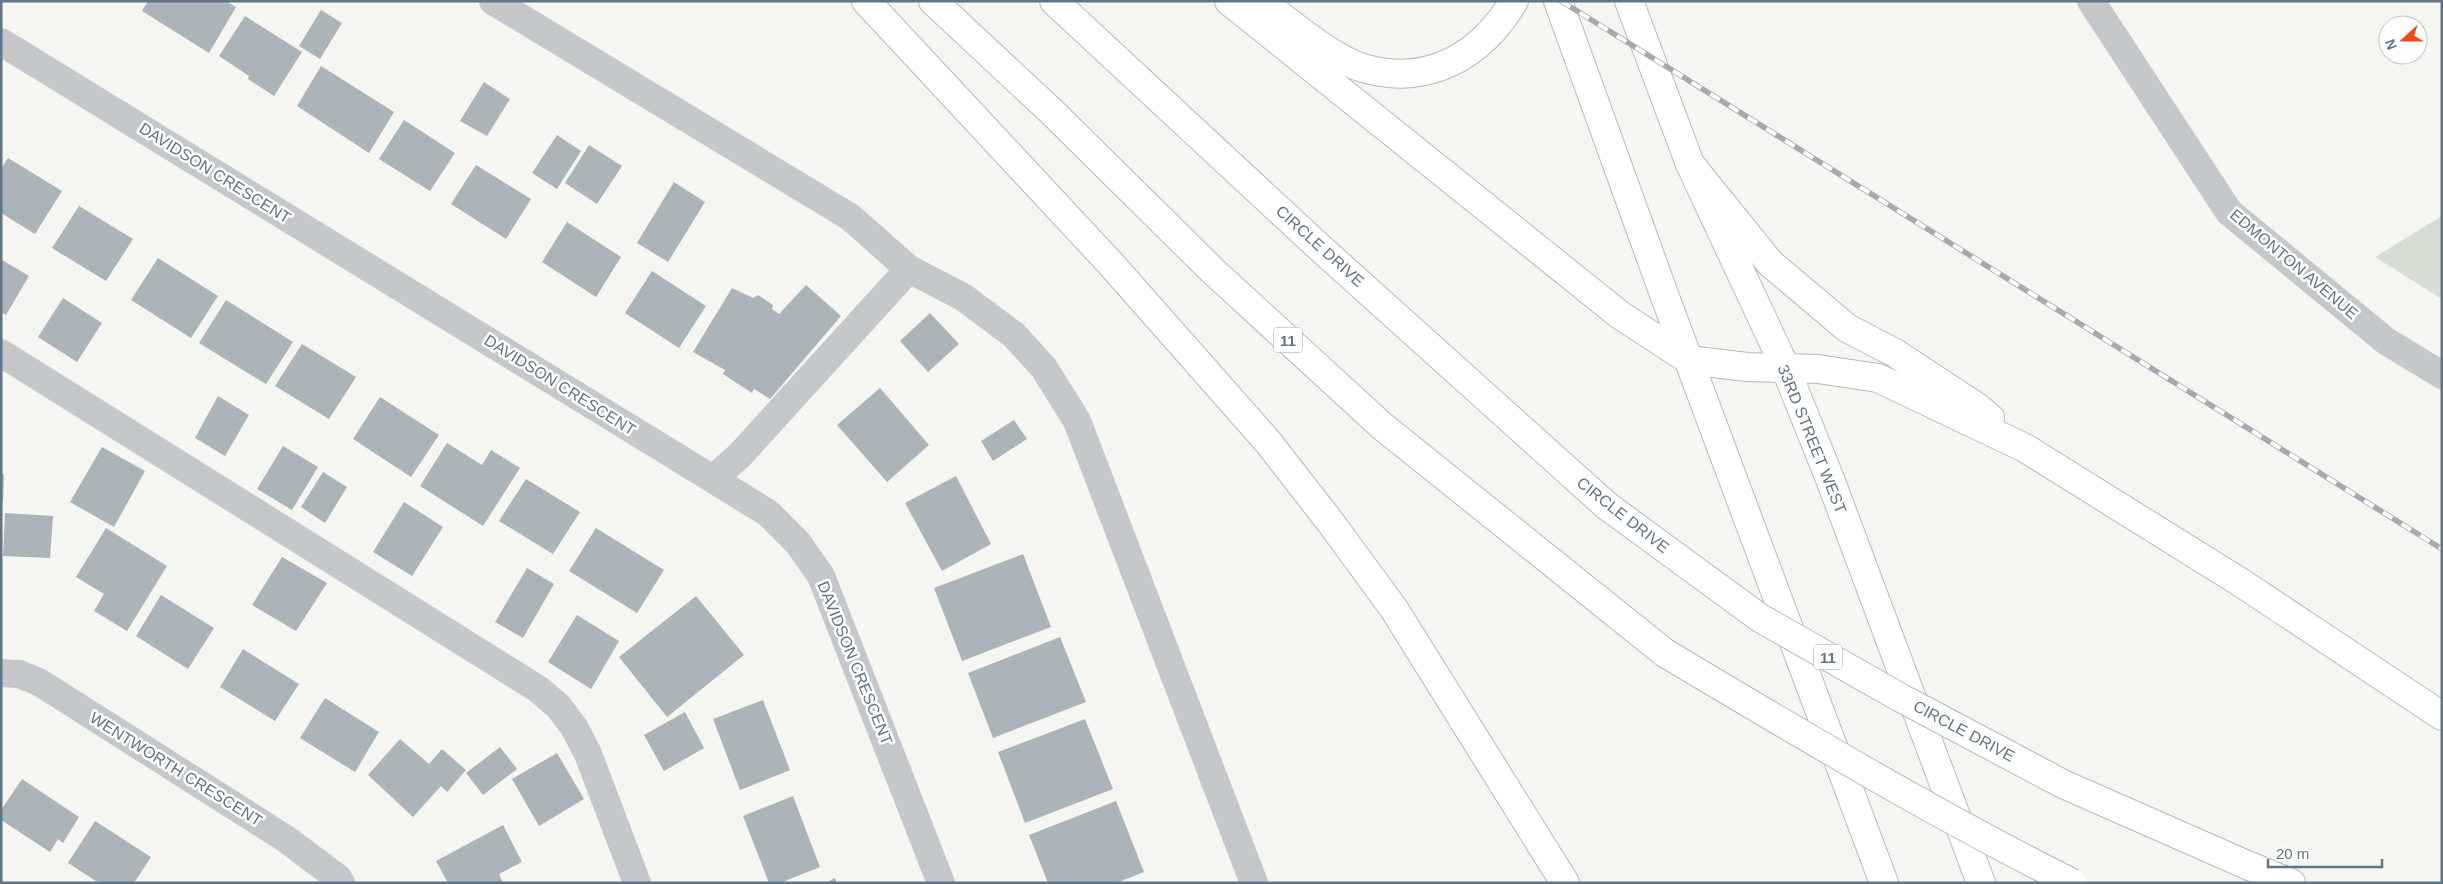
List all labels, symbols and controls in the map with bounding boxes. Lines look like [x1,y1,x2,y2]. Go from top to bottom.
north arrow [2378,15,2428,65]
text: N [2382,37,2400,52]
street label: DAVIDSON CRESCENT [136,119,294,227]
street label: CIRCLE DRIVE [1273,202,1367,290]
street label: EDMONTON AVENUE [2227,206,2361,322]
road number: 11 [1274,328,1302,352]
street label: DAVIDSON CRESCENT [481,331,639,439]
street label: 33RD STREET WEST [1774,362,1850,516]
street label: CIRCLE DRIVE [1574,474,1672,556]
street label: DAVIDSON CRESCENT [814,579,896,747]
road number: 11 [1814,644,1842,670]
street label: CIRCLE DRIVE [1911,697,2017,765]
street label: WENTWORTH CRESCENT [87,709,265,829]
scale bar [2268,836,2382,868]
text: 20 m [2276,845,2309,862]

